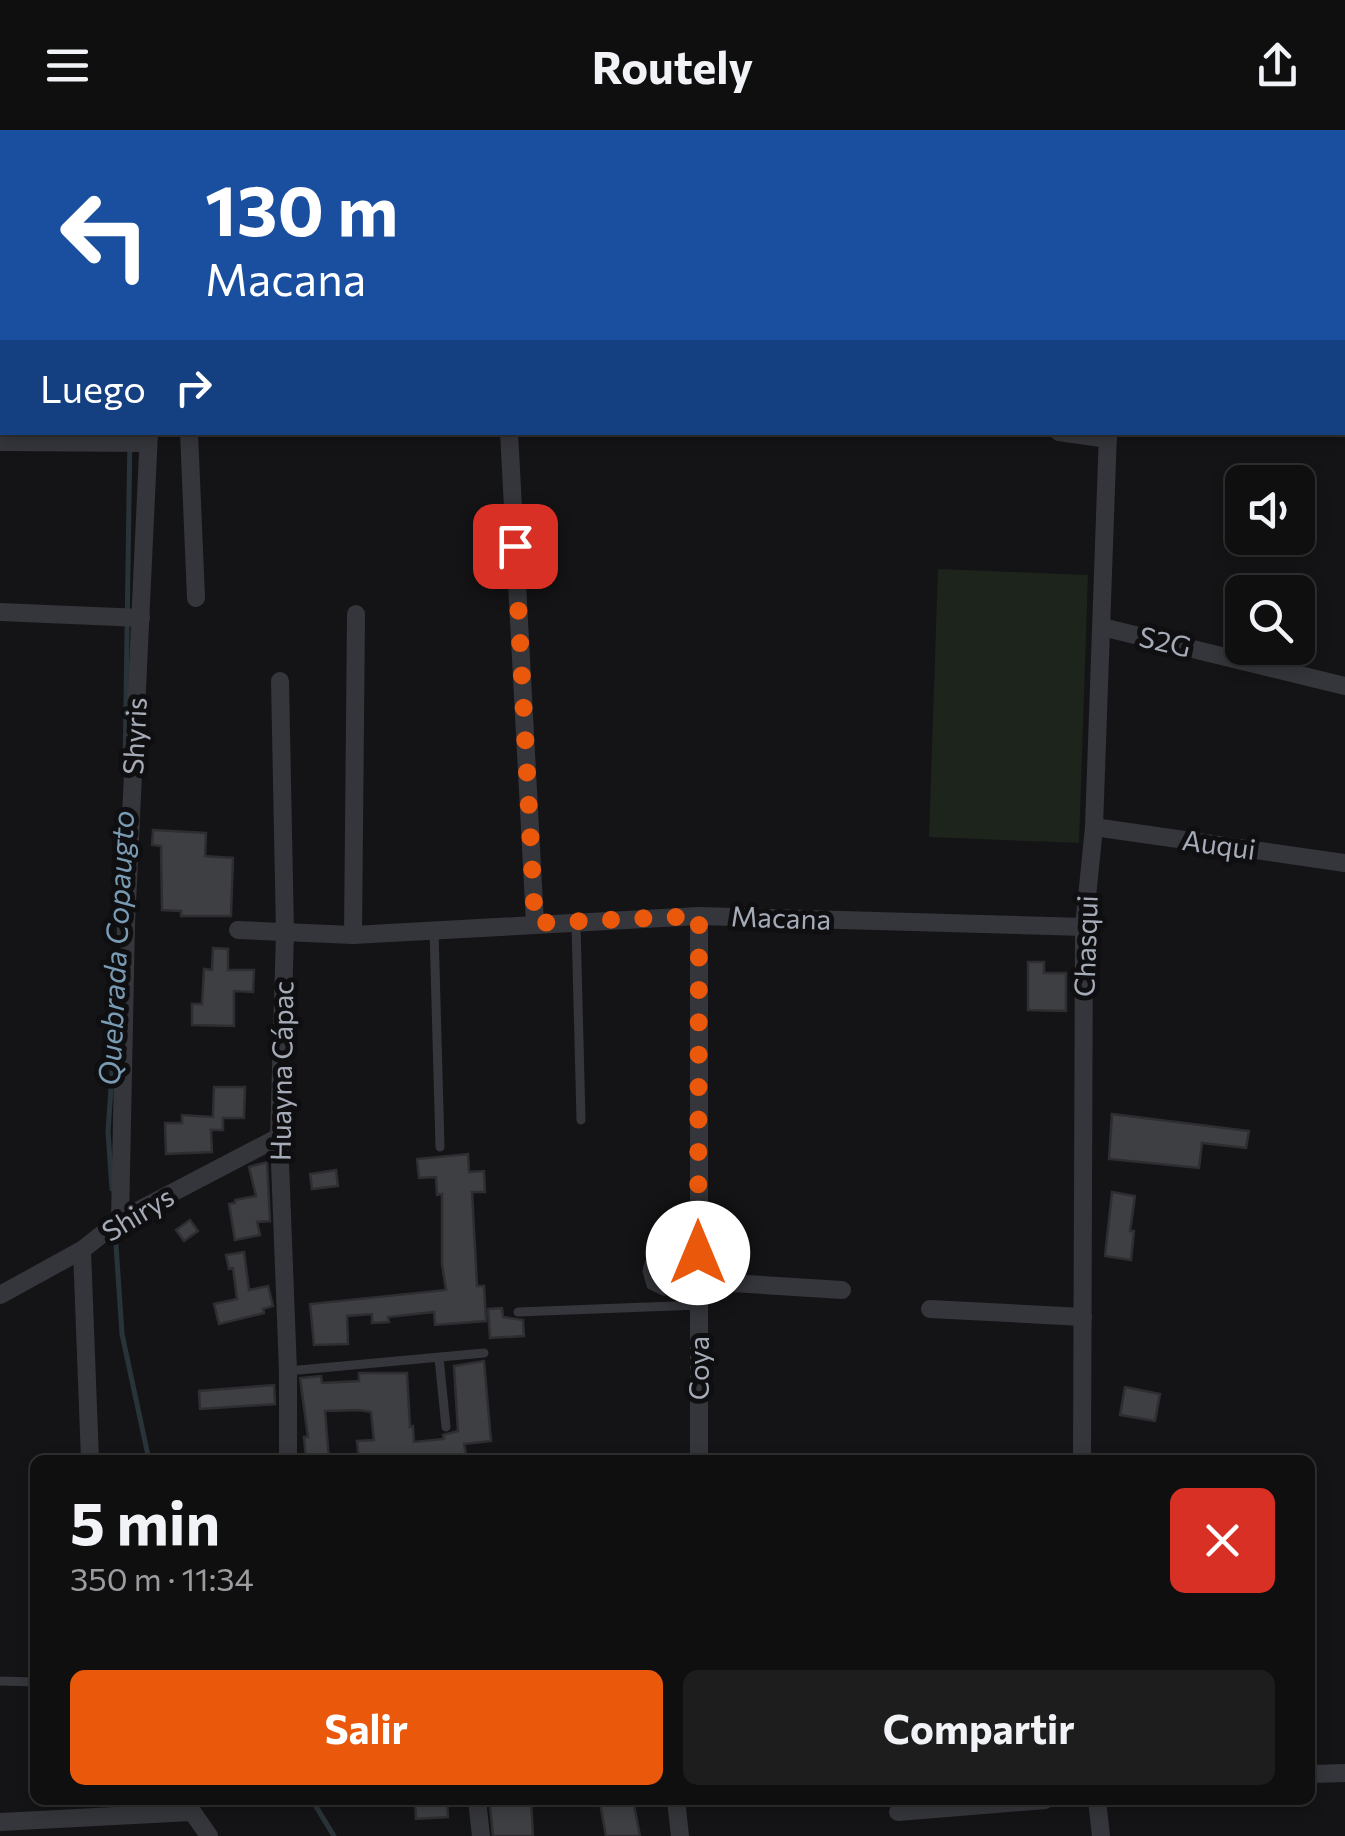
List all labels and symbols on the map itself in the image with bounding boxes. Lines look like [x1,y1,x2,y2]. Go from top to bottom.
pin [473,504,558,589]
street label: S2G [1136,619,1195,663]
street label: Shyris [115,696,153,776]
water label: Quebrada Copaugto [89,809,140,1087]
street label: Auqui [1180,822,1258,866]
street label: Chasqui [1066,894,1104,997]
street label: Macana [730,898,832,936]
street label: Huayna Cápac [262,981,300,1161]
street label: Shirys [95,1179,180,1248]
position arrow [646,1201,750,1305]
street label: Coya [681,1336,715,1400]

